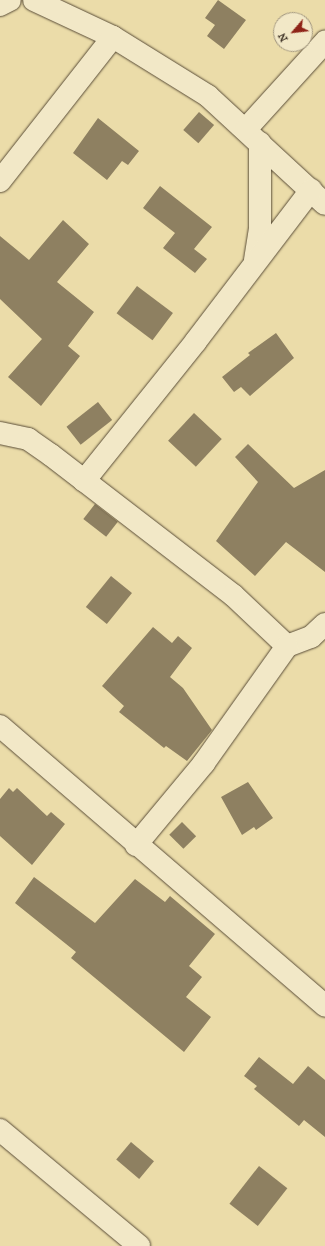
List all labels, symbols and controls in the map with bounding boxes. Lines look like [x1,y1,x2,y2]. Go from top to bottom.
north arrow [273,12,313,52]
text: N [275,31,291,44]

